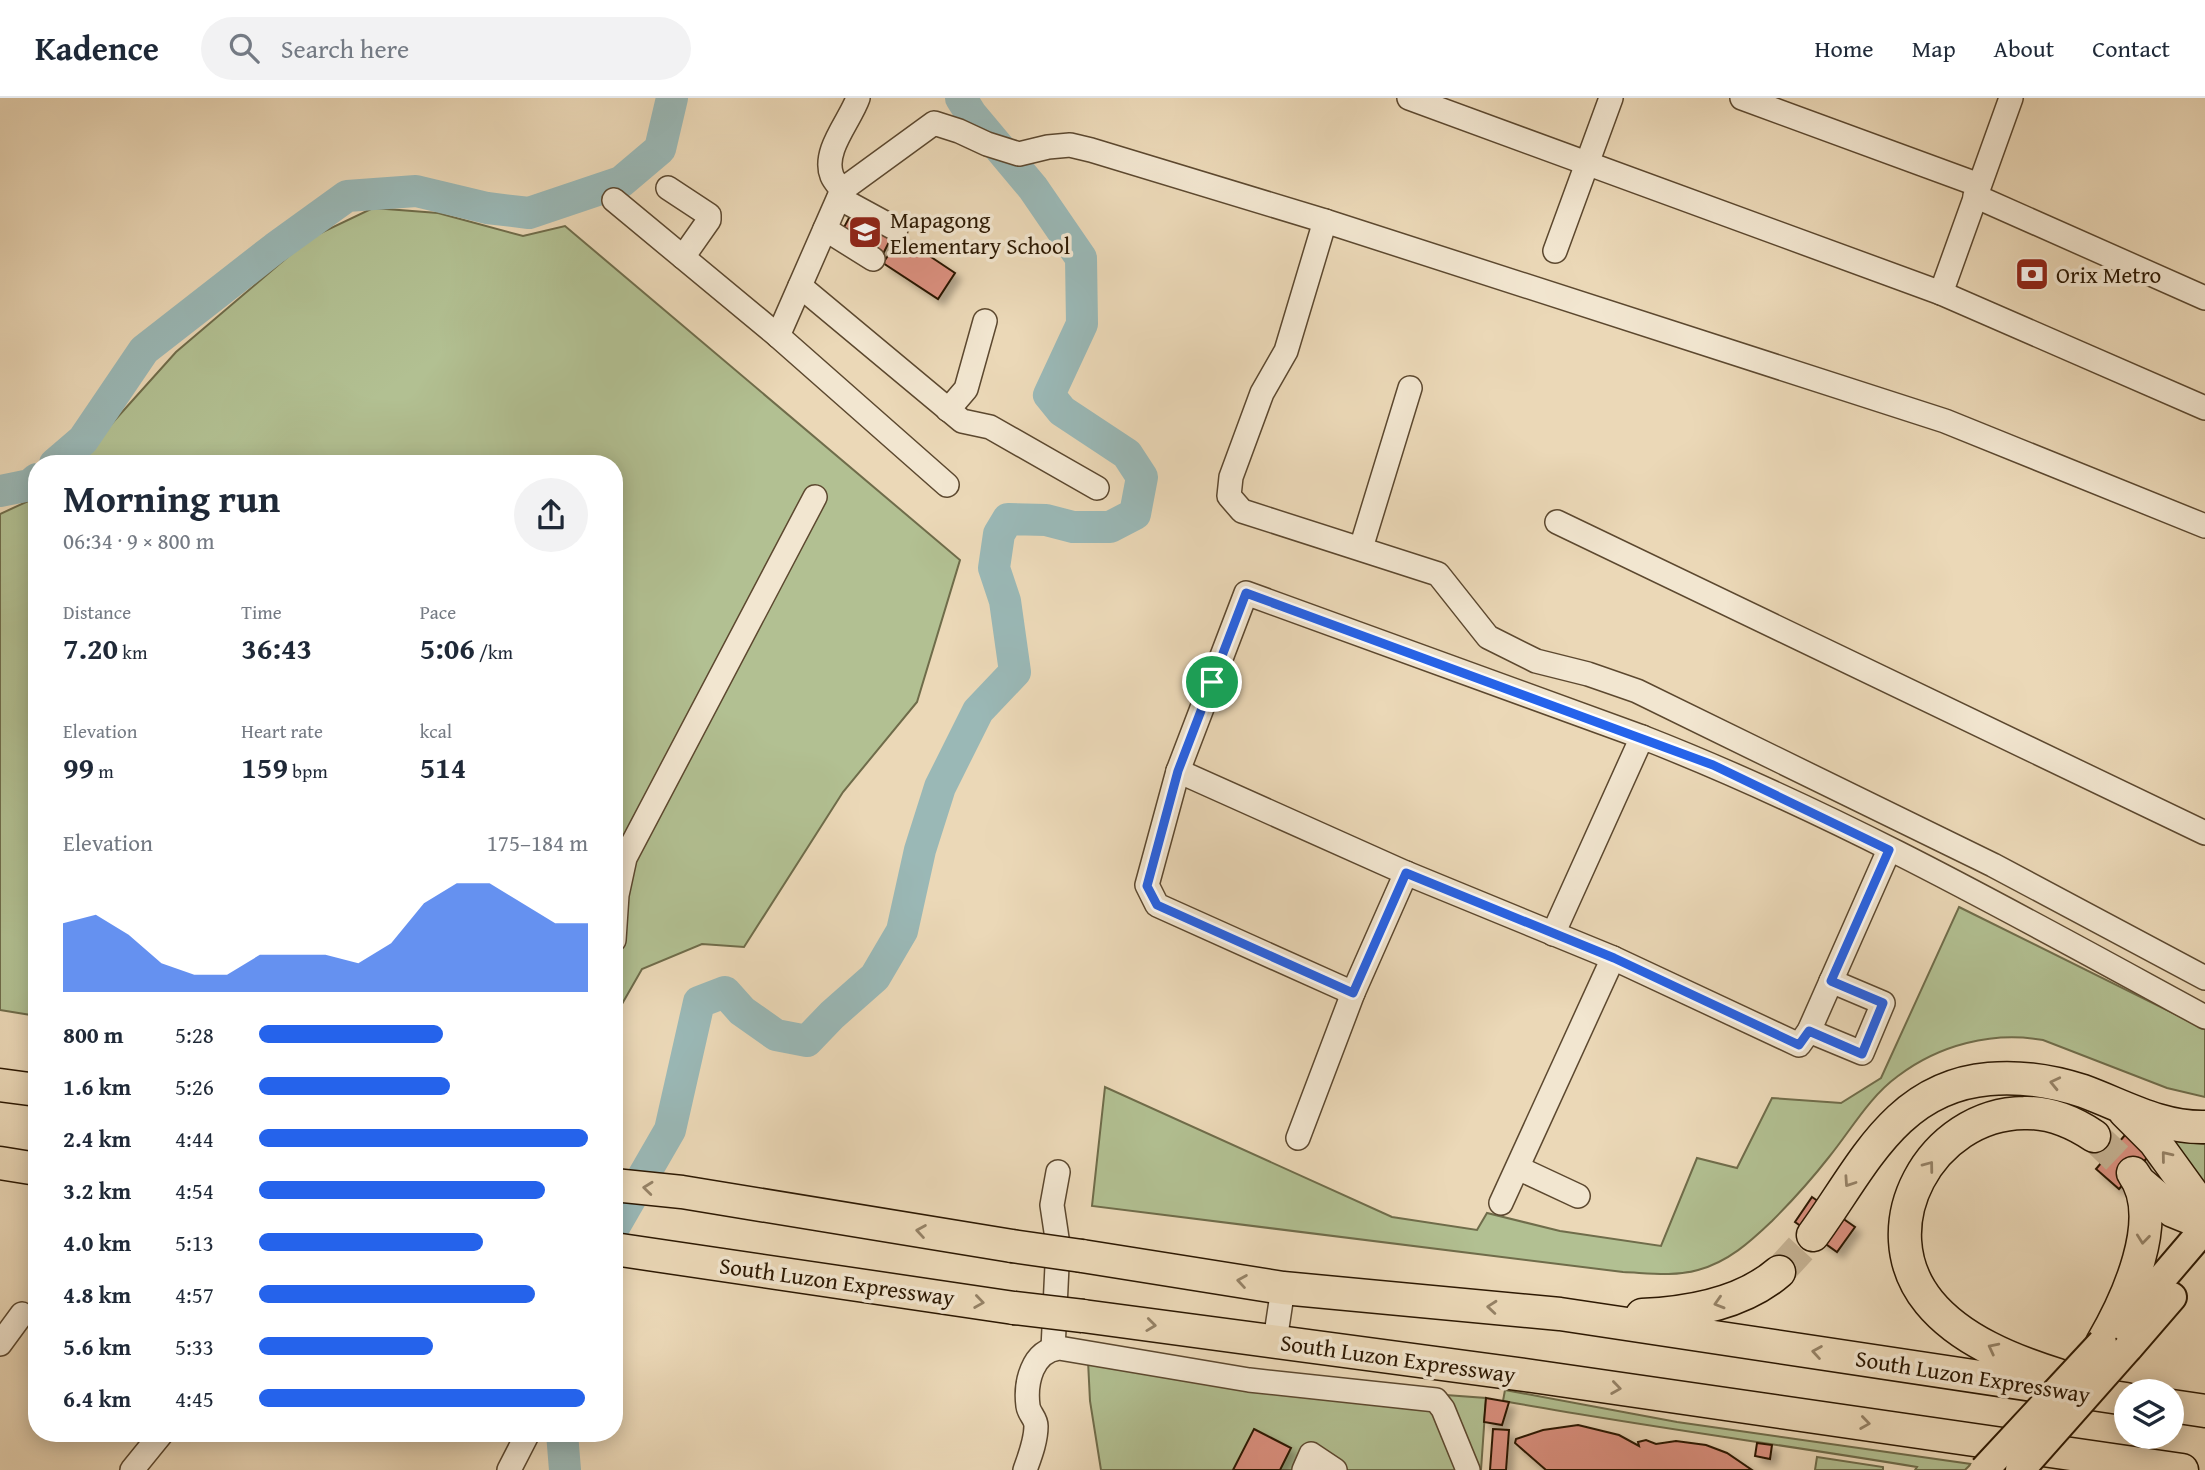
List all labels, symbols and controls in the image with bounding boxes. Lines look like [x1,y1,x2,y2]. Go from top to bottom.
search box [201,17,691,80]
text: Kadence [35,24,159,72]
icon: search [225,29,263,67]
text: Search here [281,29,409,68]
text: Home [1815,31,1874,66]
text: Map [1912,31,1956,66]
text: About [1994,31,2054,66]
text: Contact [2092,31,2170,66]
place label: Mapagong Elementary School [890,203,1070,262]
school or university icon: Mapagong Elementary School [846,213,884,251]
bank icon: Orix Metro [2013,255,2051,293]
place label: Orix Metro [2056,258,2161,291]
text: Morning run [63,470,280,526]
button: share [514,478,588,552]
text: 06:34 · 9 × 800 m [63,524,215,557]
text: Distance [63,598,131,626]
text: Time [241,598,282,626]
text: Pace [420,598,456,626]
text: 7.20 [63,626,118,670]
text: 36:43 [241,626,312,670]
text: 5:06 [420,626,475,670]
text: km [118,638,147,666]
text: /km [475,638,513,666]
pin [1182,652,1242,712]
icon: arrive [1193,663,1231,701]
text: Elevation [63,717,137,745]
text: Heart rate [241,717,323,745]
text: kcal [420,717,452,745]
text: 99 [63,745,94,789]
text: 159 [241,745,288,789]
text: 514 [420,745,466,789]
text: m [94,757,114,785]
text: bpm [288,757,328,785]
text: Elevation [63,826,153,859]
text: 175–184 m [487,826,588,859]
text: 800 m [63,1018,124,1051]
text: 5:28 [175,1018,214,1051]
text: 1.6 km [63,1070,131,1103]
text: 5:26 [175,1070,214,1103]
one-way arrow [2049,1077,2061,1092]
text: 2.4 km [63,1122,131,1155]
text: 4:44 [175,1122,214,1155]
one-way arrow [2161,1151,2174,1163]
one-way arrow [1920,1161,1933,1173]
text: 3.2 km [63,1174,131,1207]
text: 4:54 [175,1174,214,1207]
one-way arrow [1844,1174,1857,1187]
one-way arrow [642,1181,654,1196]
one-way arrow [915,1224,927,1239]
text: 4.0 km [63,1226,131,1259]
text: 5:13 [175,1226,214,1259]
one-way arrow [2135,1233,2150,1245]
street label: South Luzon Expressway [717,1248,957,1314]
one-way arrow [1236,1274,1248,1289]
text: 4.8 km [63,1278,131,1311]
text: 4:57 [175,1278,214,1311]
one-way arrow [1713,1294,1725,1309]
one-way arrow [973,1295,985,1310]
one-way arrow [1486,1300,1497,1315]
one-way arrow [1145,1317,1157,1332]
street label: South Luzon Expressway [1278,1325,1518,1391]
text: 5.6 km [63,1330,131,1363]
text: 5:33 [175,1330,214,1363]
street label: South Luzon Expressway [1853,1341,2093,1411]
one-way arrow [1988,1343,2000,1357]
one-way arrow [1811,1345,1822,1360]
map controls [2114,1379,2184,1449]
button: layers [2114,1379,2184,1449]
one-way arrow [1610,1380,1622,1395]
text: 6.4 km [63,1382,131,1415]
text: 4:45 [175,1382,214,1415]
one-way arrow [1859,1416,1871,1431]

